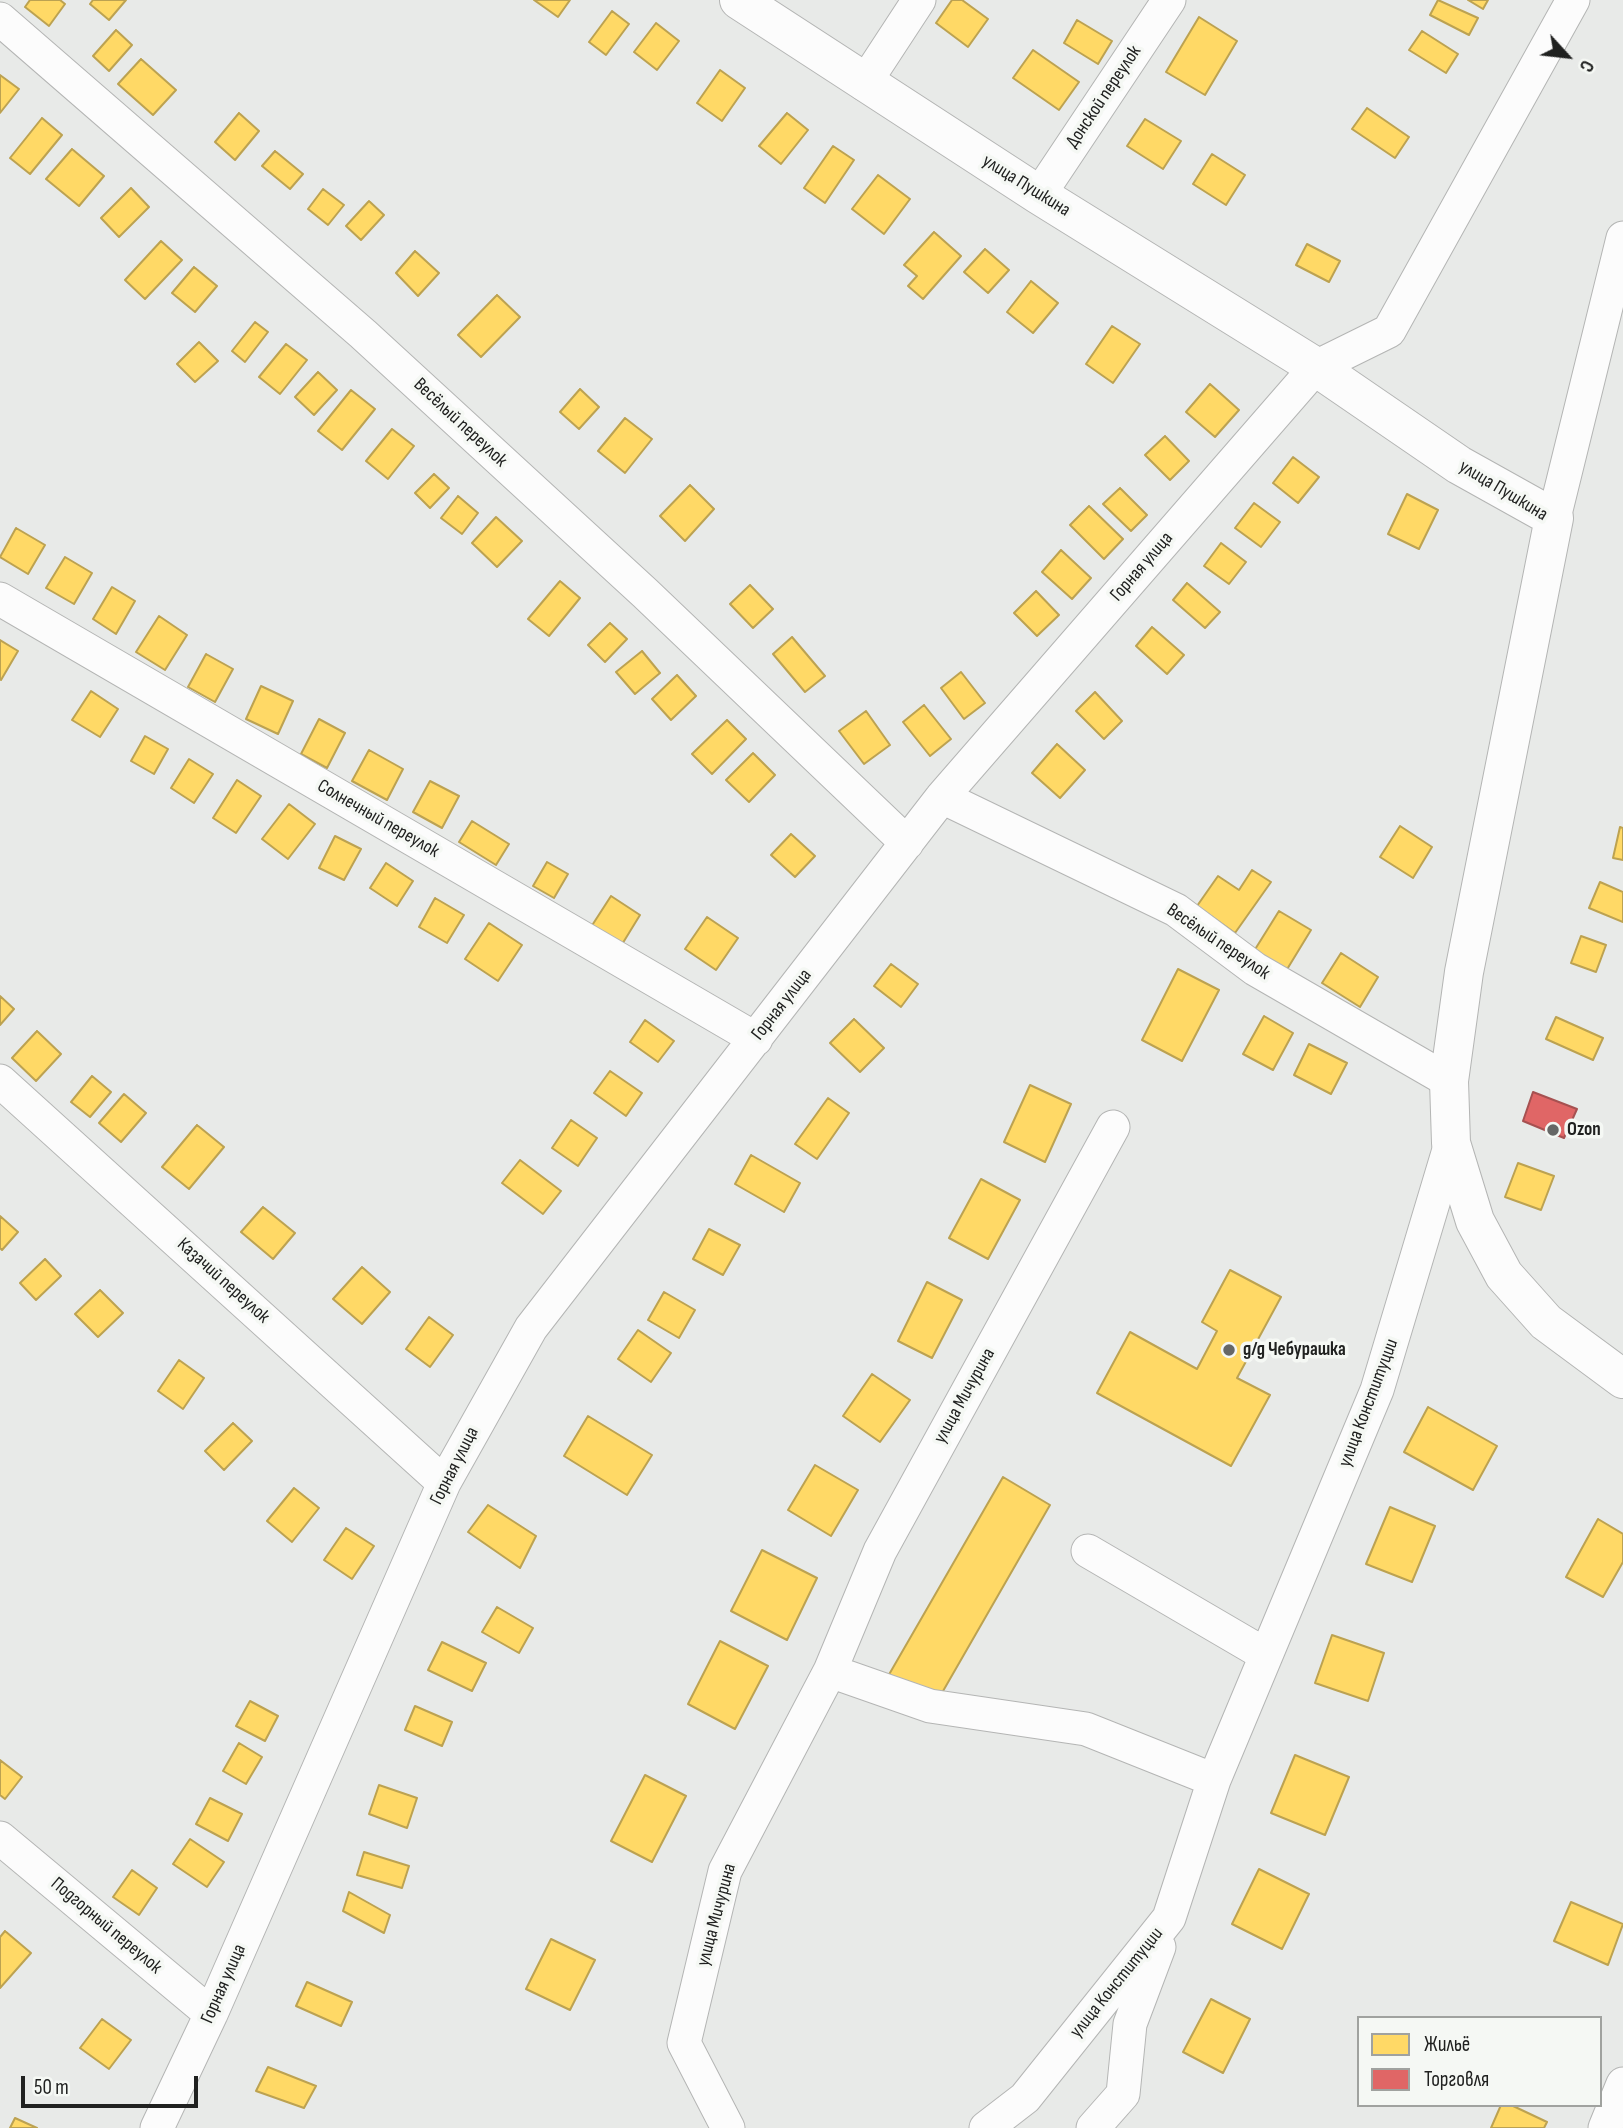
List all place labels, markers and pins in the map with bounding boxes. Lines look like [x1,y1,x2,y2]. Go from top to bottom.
place label: Ozon [1567,1119,1601,1141]
marker: Ozon [1545,1122,1561,1138]
place label: д/д Чебурашка [1243,1339,1346,1361]
marker: д/д Чебурашка [1221,1342,1237,1358]

